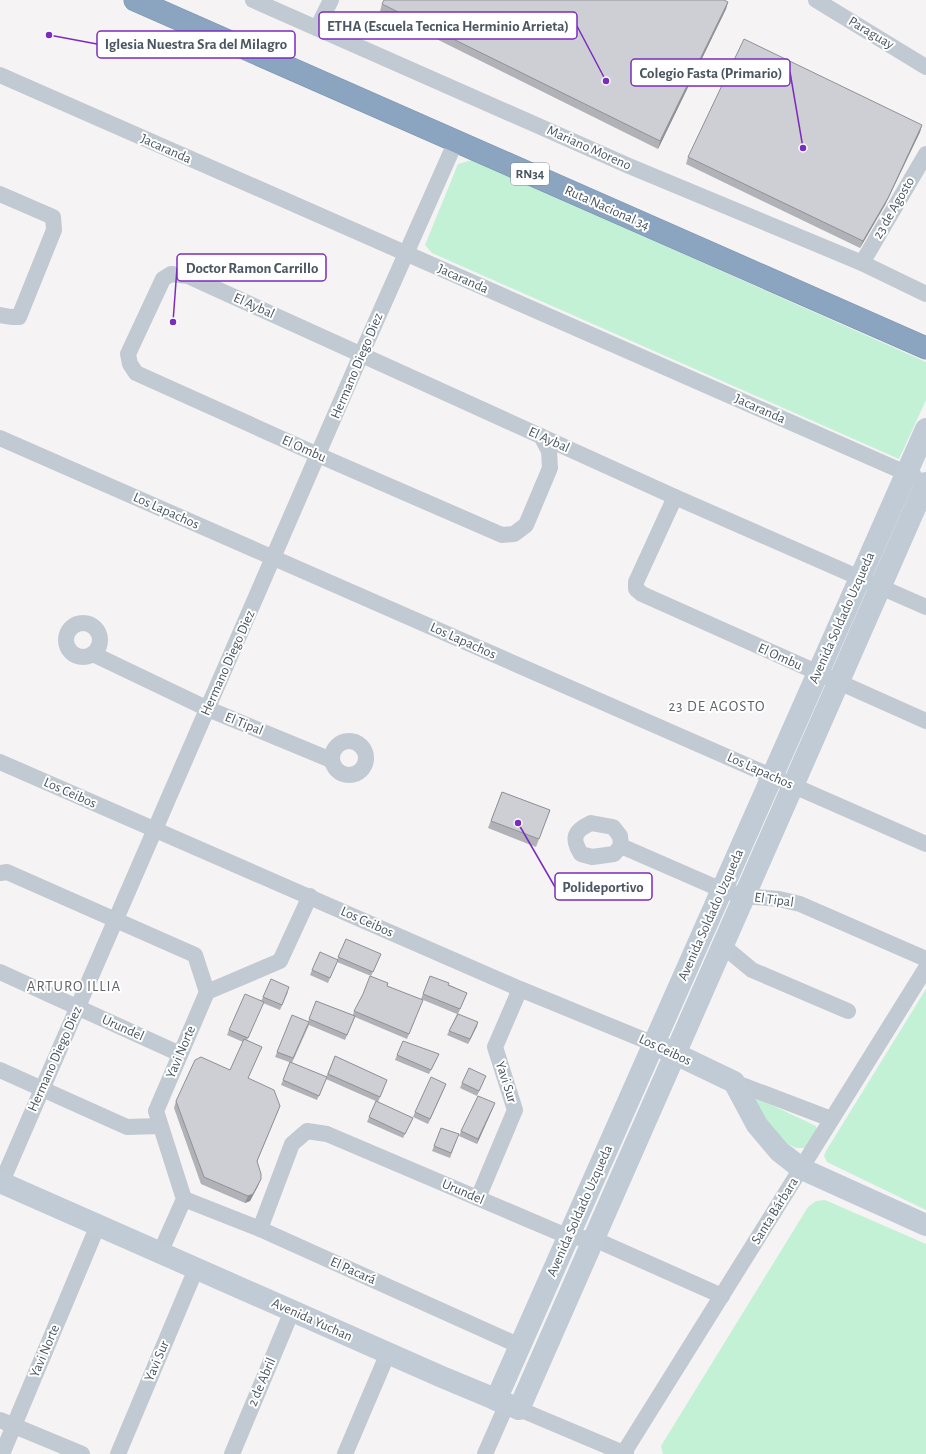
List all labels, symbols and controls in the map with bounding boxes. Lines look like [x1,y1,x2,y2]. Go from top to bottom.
callout: ETHA (Escuela Tecnica Herminio Arrieta) [319,12,577,39]
street label: Paraguay [846,14,896,52]
text: ETHA (Escuela Tecnica Herminio Arrieta) [327,19,569,34]
callout: Iglesia Nuestra Sra del Milagro [97,31,295,58]
text: Iglesia Nuestra Sra del Milagro [105,37,287,52]
callout: Colegio Fasta (Primario) [631,59,790,86]
text: Colegio Fasta (Primario) [640,66,782,81]
street label: Mariano Moreno [545,123,633,173]
street label: Jacaranda [139,132,194,167]
road number: RN34 [511,163,549,185]
street label: 23 de Agosto [871,175,917,241]
street label: Ruta Nacional 34 [563,183,652,233]
callout: Doctor Ramon Carrillo [177,254,326,281]
text: Doctor Ramon Carrillo [186,261,318,276]
street label: Jacaranda [436,262,491,297]
street label: El Aybal [231,291,277,321]
street label: Hermano Diego Diez [328,311,386,421]
street label: Jacaranda [733,392,788,427]
street label: El Aybal [526,425,572,455]
street label: El Ombu [280,433,328,465]
street label: Los Lapachos [131,490,201,532]
street label: Avenida Soldado Uzqueda [807,550,878,686]
street label: Hermano Diego Diez [198,608,258,718]
street label: Los Lapachos [428,620,498,662]
street label: El Ombu [756,641,804,673]
district label: 23 DE AGOSTO [669,699,765,714]
street label: El Tipal [223,710,265,738]
street label: Los Lapachos [725,750,795,792]
street label: Los Ceibos [42,775,98,811]
street label: Avenida Soldado Uzqueda [676,847,747,983]
callout: Polideportivo [555,873,652,900]
text: Polideportivo [562,880,644,895]
street label: El Tipal [753,890,795,910]
street label: Los Ceibos [339,904,395,940]
district label: ARTURO ILLIA [27,979,121,994]
street label: Hermano Diego Diez [25,1004,85,1114]
street label: Urundel [100,1013,146,1043]
street label: Yavi Norte [164,1024,198,1080]
street label: Los Ceibos [637,1032,693,1068]
street label: Yavi Sur [493,1060,519,1105]
street label: Avenida Soldado Uzqueda [545,1143,616,1279]
street label: Santa Bárbara [749,1175,801,1247]
street label: Urundel [440,1177,486,1207]
street label: El Pacará [328,1255,378,1287]
street label: Avenida Yuchan [270,1296,354,1344]
street label: Yavi Norte [28,1323,62,1379]
street label: Yavi Sur [142,1338,172,1383]
street label: 2 de Abril [246,1356,278,1408]

